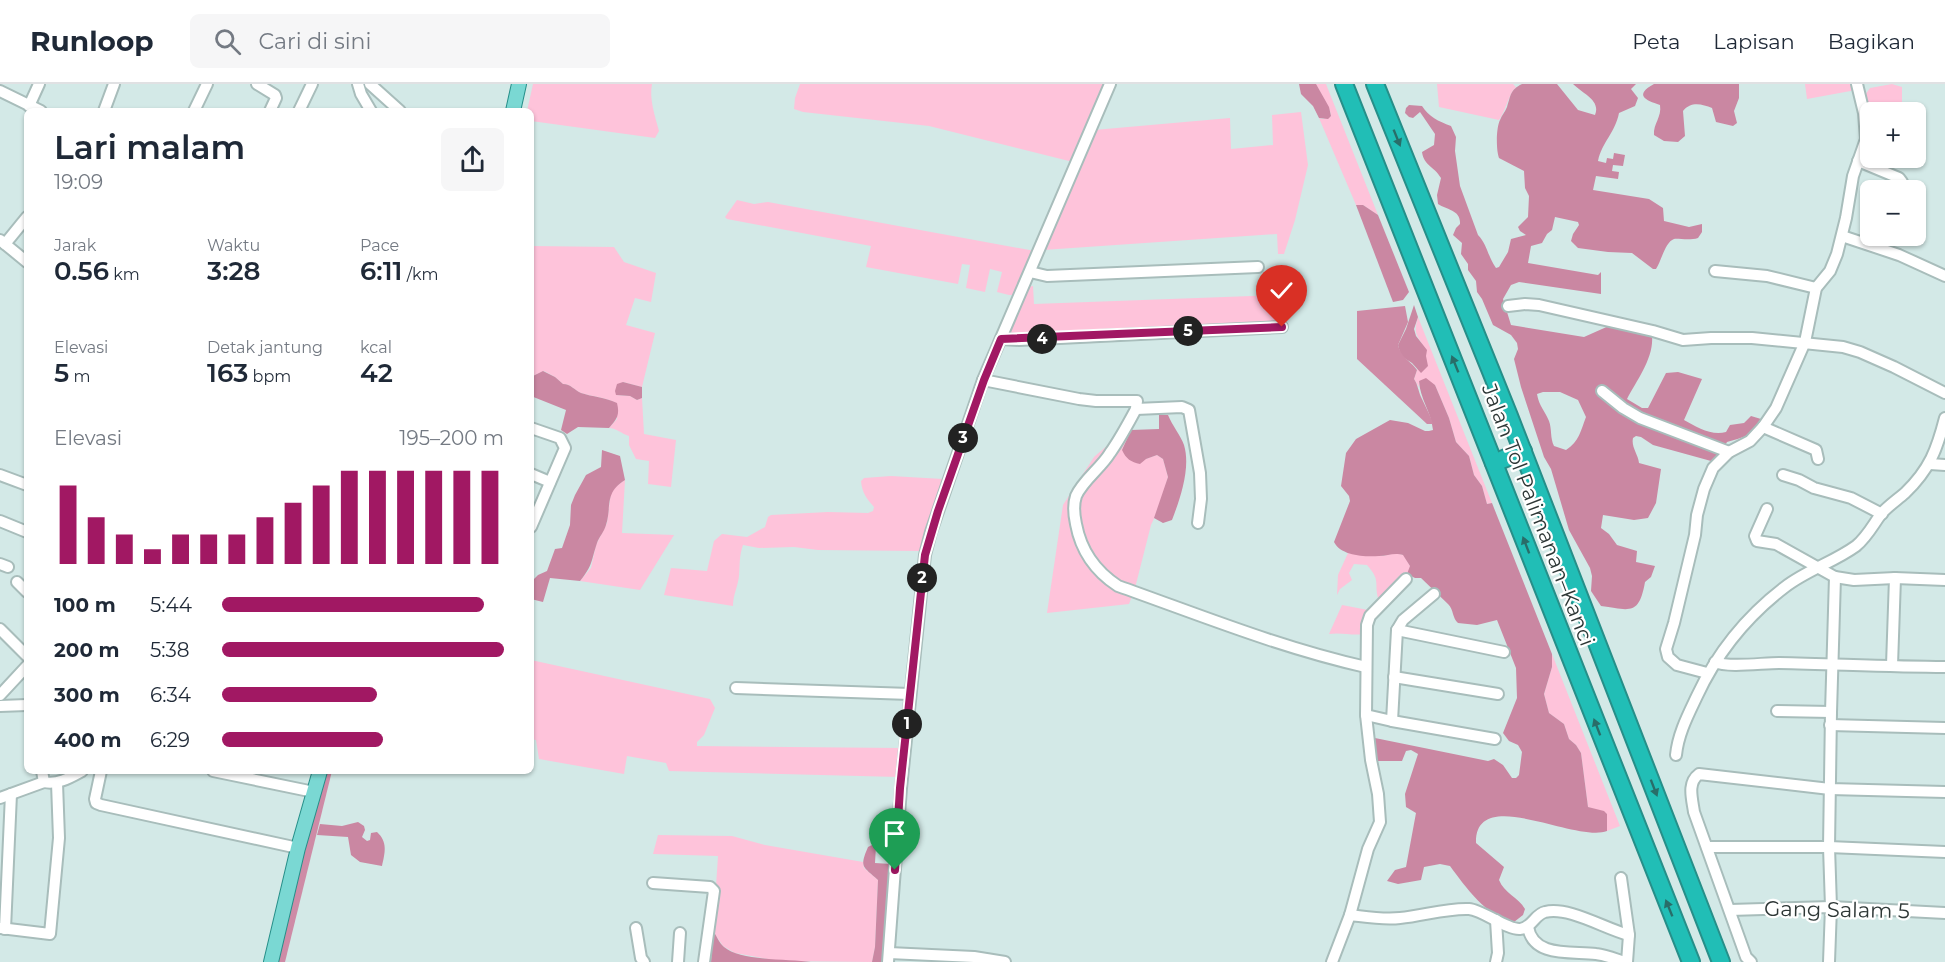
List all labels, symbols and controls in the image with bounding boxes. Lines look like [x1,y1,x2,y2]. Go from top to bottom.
search box [190,14,610,68]
text: Runloop [30,24,154,58]
icon: search [211,25,244,58]
text: Cari di sini [259,28,371,55]
text: Peta [1632,29,1680,54]
text: Lapisan [1713,29,1795,54]
text: Bagikan [1828,29,1915,54]
map controls [1860,102,1926,246]
button: + [1860,102,1926,168]
text: Lari malam [54,127,245,167]
button: share [441,128,504,191]
one-way arrow [1393,129,1402,147]
text: 19:09 [54,170,103,194]
button: − [1860,180,1926,246]
text: Jarak [54,236,96,255]
text: Waktu [207,236,260,255]
text: Pace [360,236,399,255]
text: 0.56 [54,255,109,287]
text: 3:28 [207,255,261,287]
text: 6:11 [360,255,402,287]
text: km [109,265,140,284]
text: /km [402,265,439,284]
pin [1256,265,1307,327]
icon: check [1265,274,1298,307]
pin: 5 [1173,316,1203,346]
text: 5 [1183,321,1193,340]
pin: 4 [1027,324,1057,354]
text: 4 [1036,329,1048,348]
text: Elevasi [54,338,108,357]
text: Detak jantung [207,338,323,357]
text: kcal [360,338,392,357]
one-way arrow [1450,354,1460,372]
text: 5 [54,357,69,389]
text: 163 [207,357,248,389]
text: 42 [360,357,393,389]
text: m [69,367,90,386]
text: bpm [248,367,291,386]
street label: Jalan Tol Palimanan–Kanci [1476,379,1600,649]
pin: 3 [948,423,978,453]
text: Elevasi [54,426,122,450]
text: 195–200 m [399,426,504,450]
text: 3 [958,428,968,447]
one-way arrow [1521,536,1530,554]
pin: 2 [907,563,937,593]
text: 2 [917,568,927,587]
text: 100 m [54,593,116,617]
text: 5:44 [150,593,192,617]
text: 200 m [54,638,120,662]
text: 5:38 [150,638,190,662]
text: 300 m [54,683,120,707]
text: 6:34 [150,683,191,707]
pin: 1 [892,709,922,739]
text: 1 [904,714,910,733]
one-way arrow [1592,717,1602,735]
text: 400 m [54,728,122,752]
text: 6:29 [150,728,190,752]
one-way arrow [1650,779,1659,797]
pin [869,808,920,870]
icon: arrive [878,817,911,850]
street label: Gang Salam 5 [1764,896,1910,923]
one-way arrow [1664,898,1674,916]

